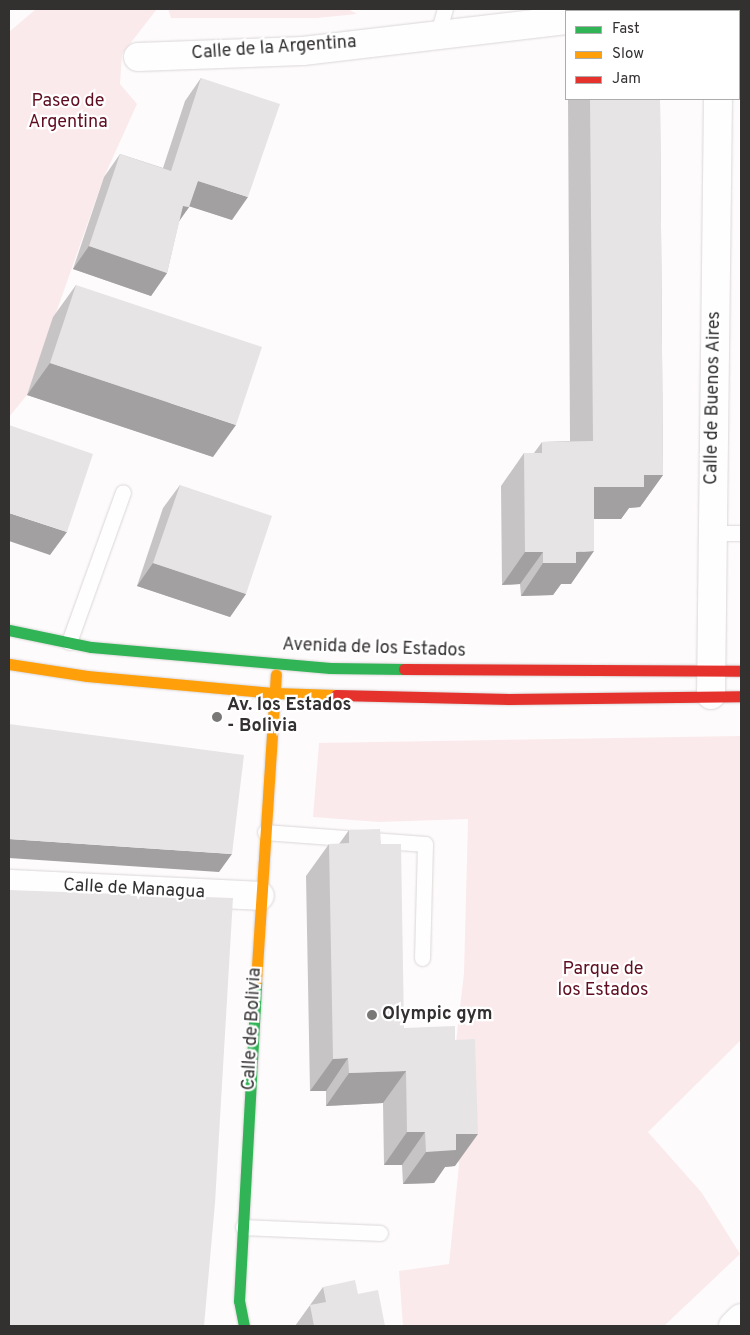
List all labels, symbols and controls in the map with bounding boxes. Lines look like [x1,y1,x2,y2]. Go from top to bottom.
legend [565,10,740,100]
text: Fast [612,20,640,39]
street label: Calle de la Argentina [190,32,358,66]
text: Slow [612,45,644,64]
text: Jam [612,70,641,89]
park label: Paseo de Argentina [28,92,108,134]
street label: Calle de Buenos Aires [702,311,726,485]
street label: Avenida de los Estados [282,635,466,663]
place label: Av. los Estados - Bolivia [227,696,351,739]
marker: Av. los Estados - Bolivia [211,711,223,723]
street label: Calle de Managua [63,876,205,904]
park label: Parque de los Estados [558,960,648,1002]
street label: Calle de Bolivia [239,967,267,1091]
place label: Olympic gym [382,1004,493,1026]
marker: Olympic gym [366,1009,378,1021]

